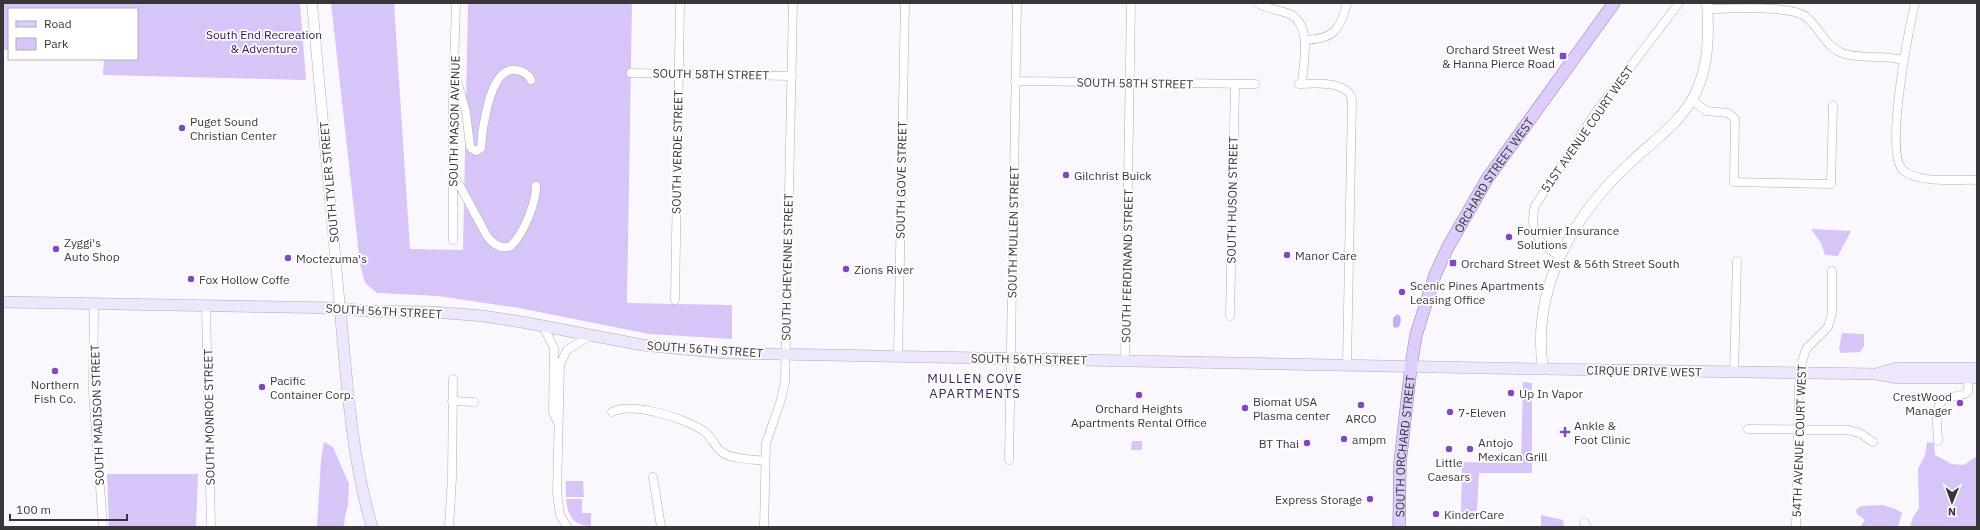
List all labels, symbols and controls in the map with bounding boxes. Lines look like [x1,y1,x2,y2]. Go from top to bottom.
legend [8,8,138,60]
text: Road [44,16,72,31]
park label: South End Recreation & Adventure [206,27,322,56]
text: Park [44,36,69,51]
place label: Orchard Street West & Hanna Pierce Road [1442,42,1555,71]
marker: Orchard Street West & Hanna Pierce Road [1558,51,1568,61]
street label: SOUTH MASON AVENUE [445,55,463,187]
street label: 51ST AVENUE COURT WEST [1537,63,1637,195]
street label: SOUTH 58TH STREET [653,65,770,83]
street label: SOUTH 58TH STREET [1077,74,1194,92]
street label: SOUTH VERDE STREET [668,90,686,214]
place label: Puget Sound Christian Center [190,114,277,143]
street label: ORCHARD STREET WEST [1450,114,1537,235]
street label: SOUTH TYLER STREET [316,121,342,243]
street label: SOUTH GOVE STREET [892,121,910,239]
marker: Puget Sound Christian Center [177,123,187,133]
street label: SOUTH HUSON STREET [1223,136,1241,264]
street label: SOUTH MULLEN STREET [1004,166,1022,298]
place label: Gilchrist Buick [1074,168,1152,183]
marker: Gilchrist Buick [1061,170,1071,180]
street label: SOUTH FERDINAND STREET [1118,189,1136,343]
street label: SOUTH CHEYENNE STREET [778,193,796,341]
place label: Fournier Insurance Solutions [1517,223,1620,252]
marker: Fournier Insurance Solutions [1504,232,1514,242]
place label: Zyggi's Auto Shop [64,235,120,264]
marker: Zyggi's Auto Shop [51,244,61,254]
place label: Manor Care [1295,248,1357,263]
marker: Manor Care [1282,250,1292,260]
place label: Moctezuma's [296,251,367,266]
marker: Moctezuma's [283,253,293,263]
place label: Orchard Street West & 56th Street South [1461,256,1680,271]
marker: Orchard Street West & 56th Street South [1448,258,1458,268]
place label: Zions River [854,262,914,277]
marker: Zions River [841,264,851,274]
place label: Fox Hollow Coffe [199,272,290,287]
marker: Fox Hollow Coffe [186,274,196,284]
place label: Scenic Pines Apartments Leasing Office [1410,278,1544,307]
marker: Scenic Pines Apartments Leasing Office [1397,287,1407,297]
street label: SOUTH 56TH STREET [325,300,443,322]
street label: SOUTH 56TH STREET [646,337,764,361]
street label: SOUTH MADISON STREET [87,344,107,486]
street label: SOUTH MONROE STREET [200,348,218,485]
street label: SOUTH 56TH STREET [971,350,1088,368]
street label: CIRQUE DRIVE WEST [1586,362,1702,380]
street label: 54TH AVENUE COURT WEST [1789,364,1809,518]
marker: Northern Fish Co. [50,366,60,376]
district label: MULLEN COVE APARTMENTS [927,370,1023,402]
place label: Pacific Container Corp. [270,373,354,402]
street label: SOUTH ORCHARD STREET [1392,374,1417,517]
place label: Northern Fish Co. [31,377,79,406]
marker: Pacific Container Corp. [257,382,267,392]
place label: Up In Vapor [1519,386,1583,401]
marker: Up In Vapor [1506,388,1516,398]
place label: CrestWood Manager [1893,389,1953,418]
marker: Orchard Heights Apartments Rental Office [1134,390,1144,400]
place label: Biomat USA Plasma center [1253,394,1331,423]
marker: CrestWood Manager [1955,398,1965,408]
marker: ARCO [1356,400,1366,410]
place label: Orchard Heights Apartments Rental Office [1071,401,1207,430]
marker: Biomat USA Plasma center [1240,403,1250,413]
place label: 7-Eleven [1458,405,1506,420]
marker: 7-Eleven [1445,407,1455,417]
place label: ARCO [1345,411,1377,426]
place label: Ankle & Foot Clinic [1574,418,1630,447]
marker: Ankle & Foot Clinic [1559,426,1571,438]
place label: ampm [1352,432,1386,447]
marker: ampm [1339,434,1349,444]
place label: Antojo Mexican Grill [1478,435,1548,464]
place label: BT Thai [1259,436,1299,451]
marker: BT Thai [1302,438,1312,448]
marker: Little Caesars [1444,444,1454,454]
marker: Antojo Mexican Grill [1465,444,1475,454]
place label: Little Caesars [1428,455,1471,484]
north arrow [1932,482,1972,522]
place label: Express Storage [1275,492,1362,507]
marker: Express Storage [1365,494,1375,504]
scale bar [10,496,127,522]
text: 100 m [16,502,51,517]
text: N [1948,505,1956,519]
place label: KinderCare [1444,507,1505,522]
marker: KinderCare [1431,509,1441,519]

